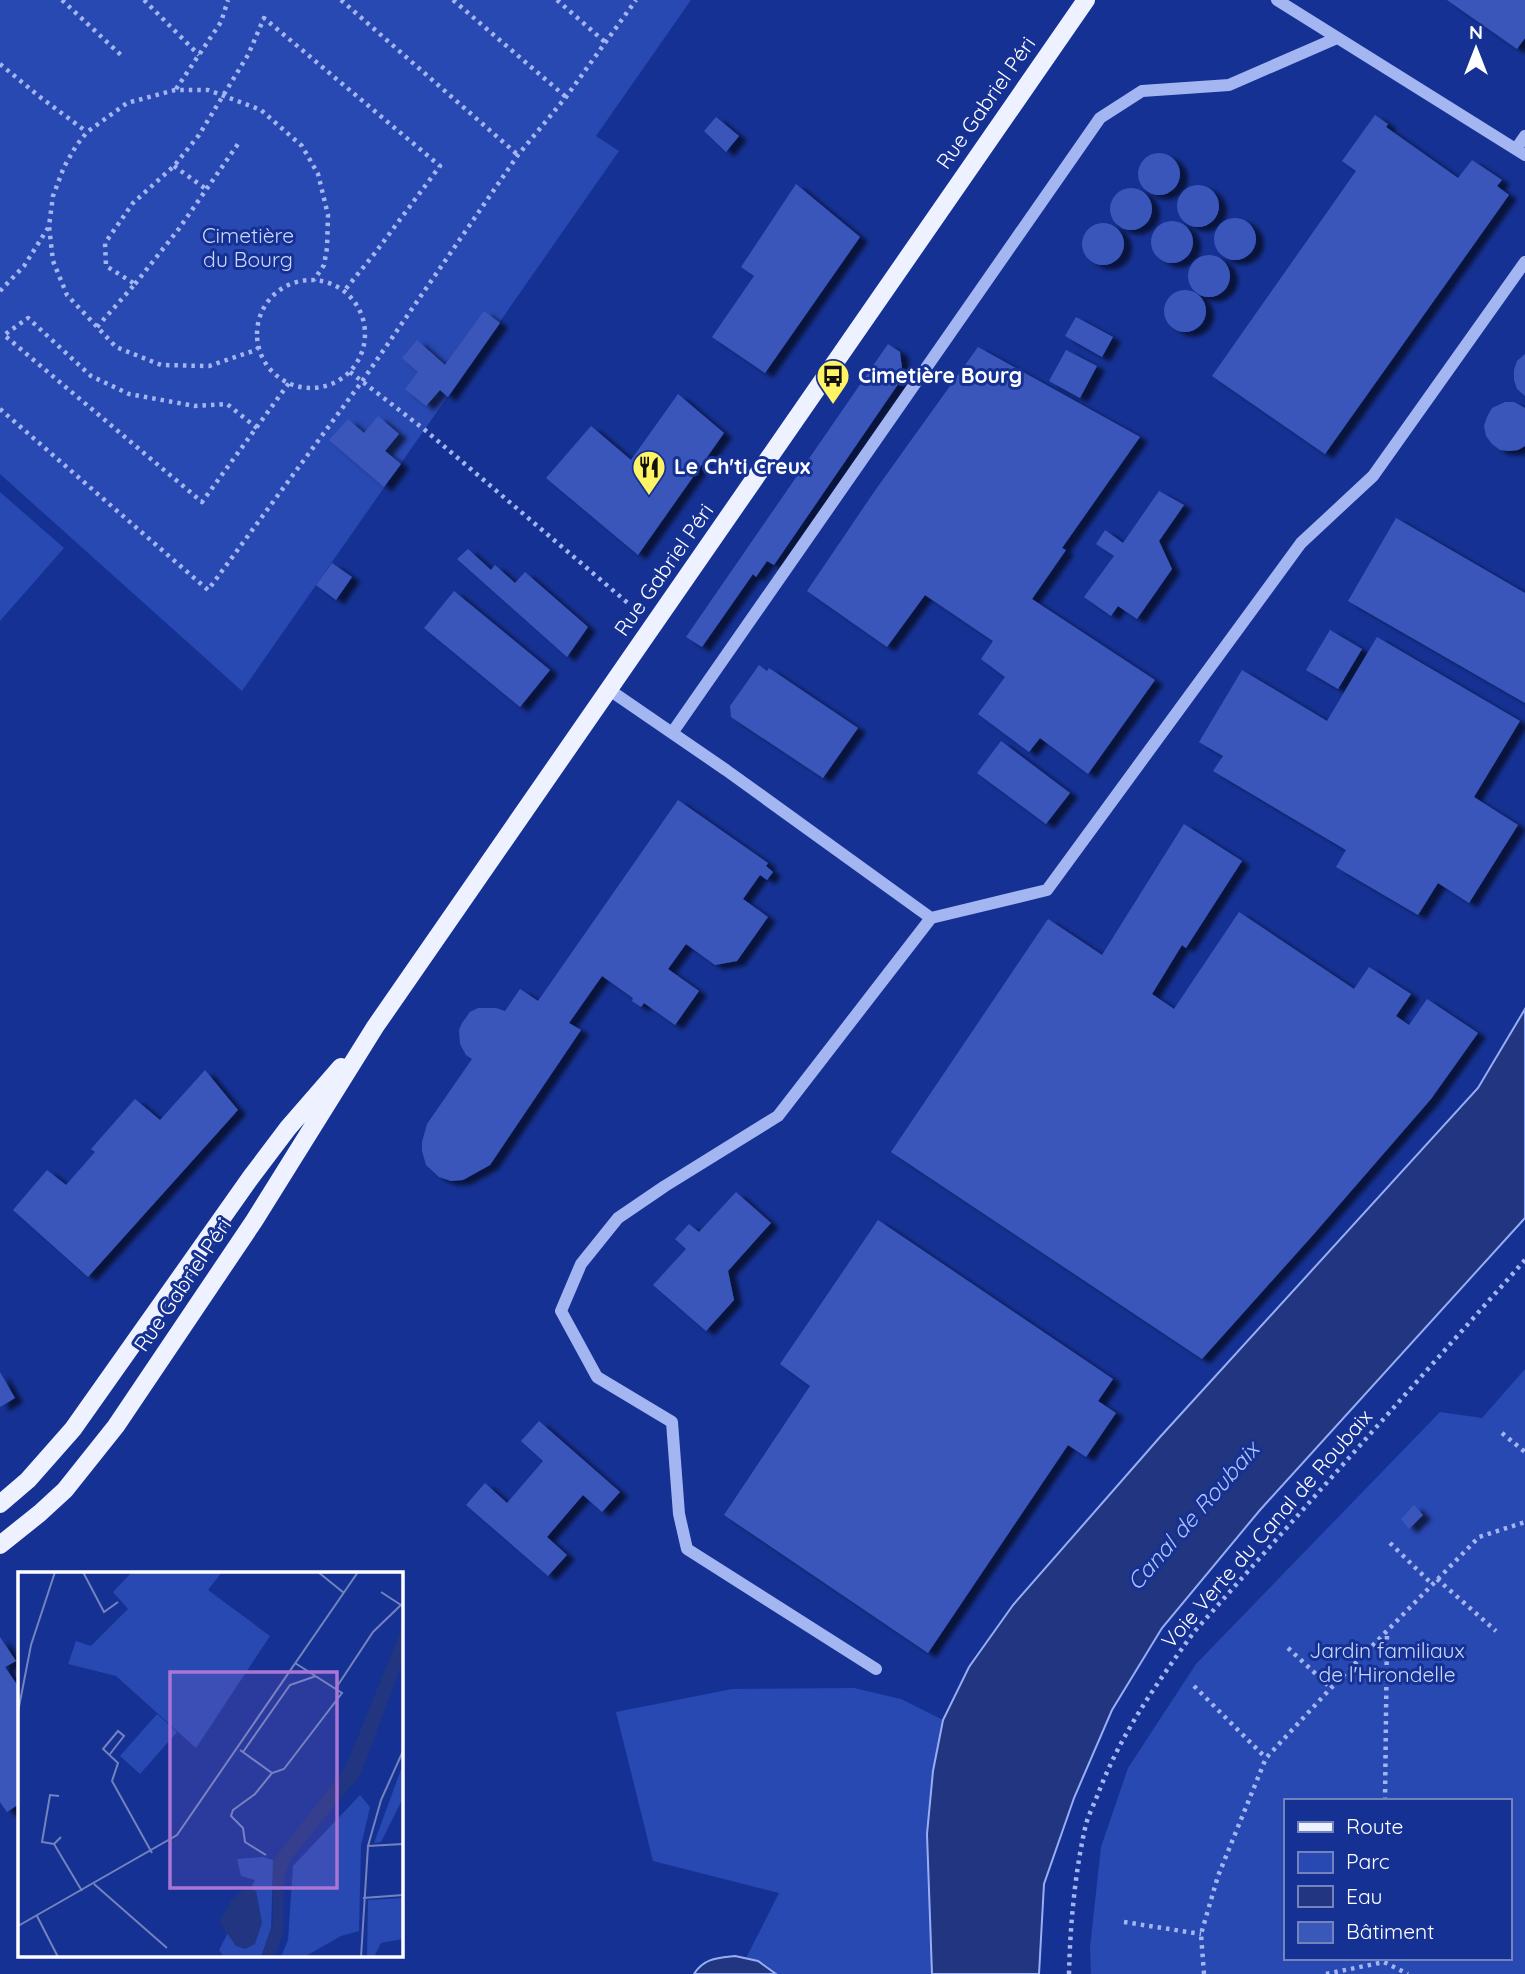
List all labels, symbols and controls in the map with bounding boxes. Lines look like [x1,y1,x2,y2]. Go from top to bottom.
north arrow [1441,14,1511,84]
text: N [1469,20,1483,44]
street label: Rue Gabriel Péri [930,31,1040,174]
park label: Cimetière du Bourg [202,222,294,272]
bus stop icon: Cimetière Bourg [814,357,852,406]
place label: Cimetière Bourg [858,362,1022,388]
restaurant icon: Le Ch'ti Creux [630,448,668,497]
place label: Le Ch'ti Creux [674,453,810,479]
street label: Rue Gabriel Péri [608,498,718,641]
street label: Rue Gabriel Péri [128,1213,236,1356]
street label: Voie Verte du Canal de Roubaix [1155,1404,1377,1653]
water label: Canal de Roubaix [1120,1433,1267,1596]
inset map [18,1572,402,1956]
park label: Jardin familiaux de l'Hirondelle [1309,1637,1465,1687]
legend [1284,1799,1511,1960]
text: Route [1346,1813,1403,1839]
text: Parc [1346,1848,1390,1874]
text: Eau [1346,1883,1382,1909]
text: Bâtiment [1346,1918,1434,1944]

